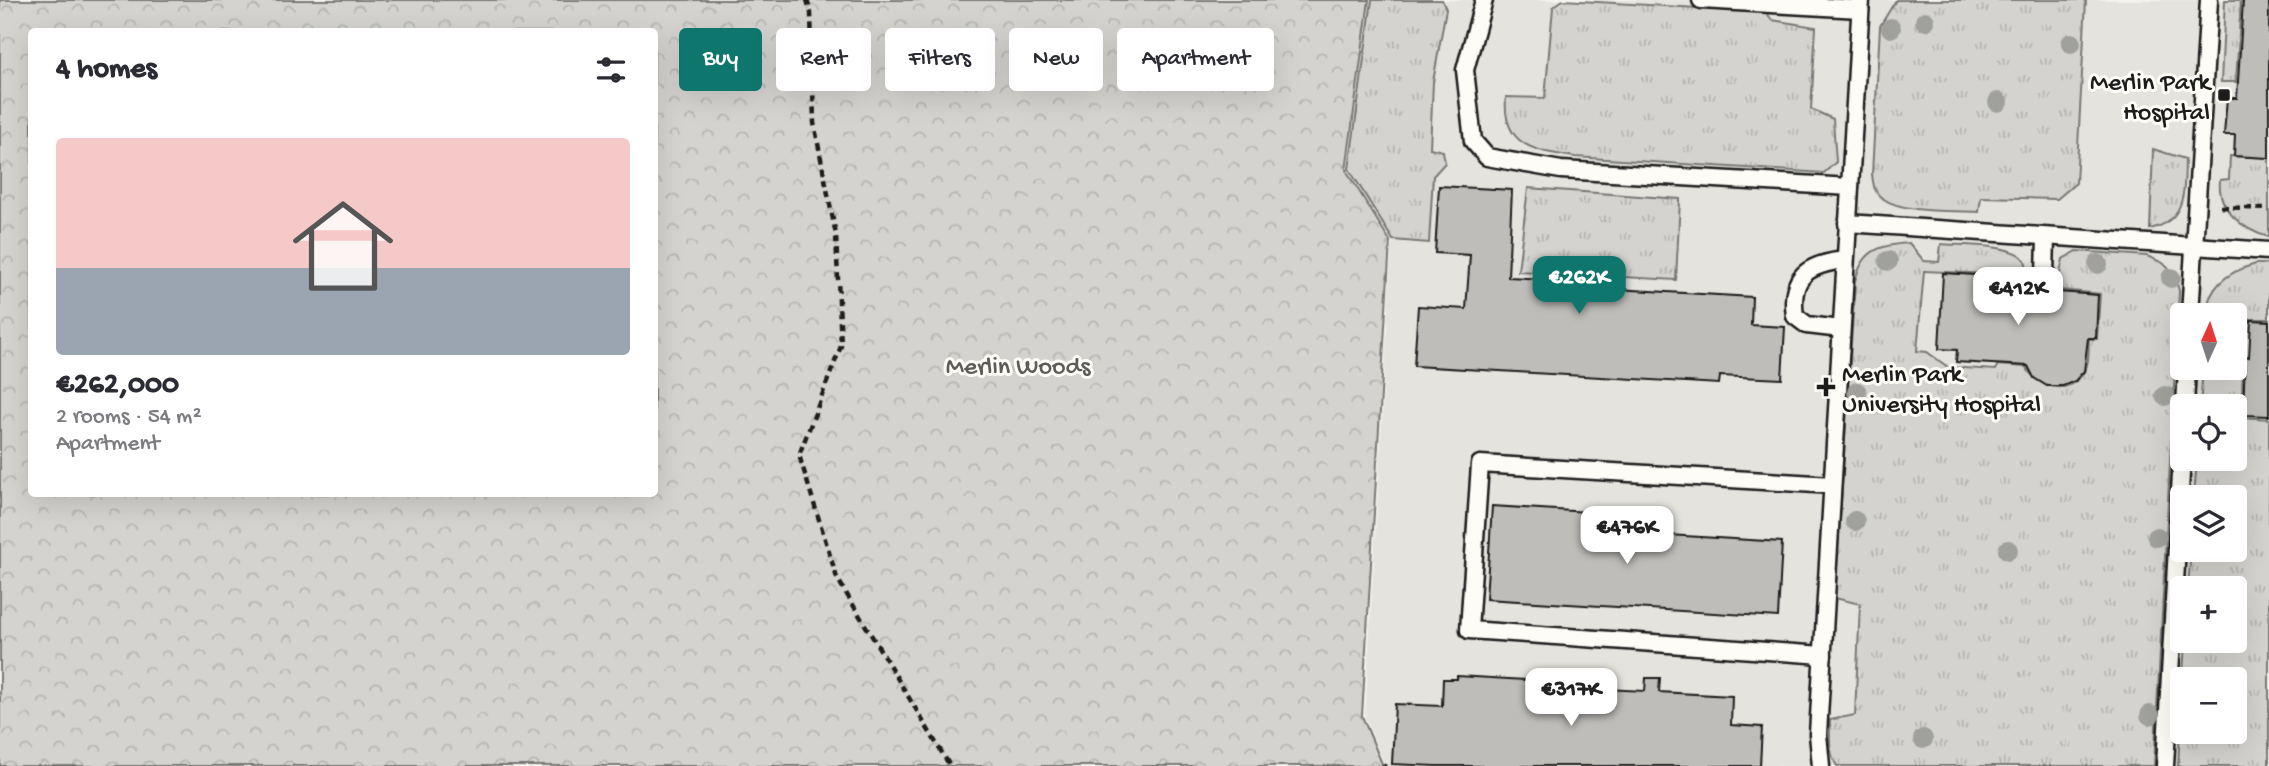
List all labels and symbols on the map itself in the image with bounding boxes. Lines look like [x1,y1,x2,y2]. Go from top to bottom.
place label: Merlin Park Hospital [2090,69,2212,130]
marker: Merlin Park Hospital [2216,87,2232,103]
pin: €262K [1530,256,1628,316]
pin: €412K [1969,268,2067,327]
north arrow [2170,303,2247,380]
park label: Merlin Woods [946,353,1092,384]
place label: Merlin Park University Hospital [1842,361,2041,422]
marker: Merlin Park University Hospital [1816,377,1836,397]
pin: €476K [1578,506,1676,566]
pin: €317K [1522,668,1620,728]

